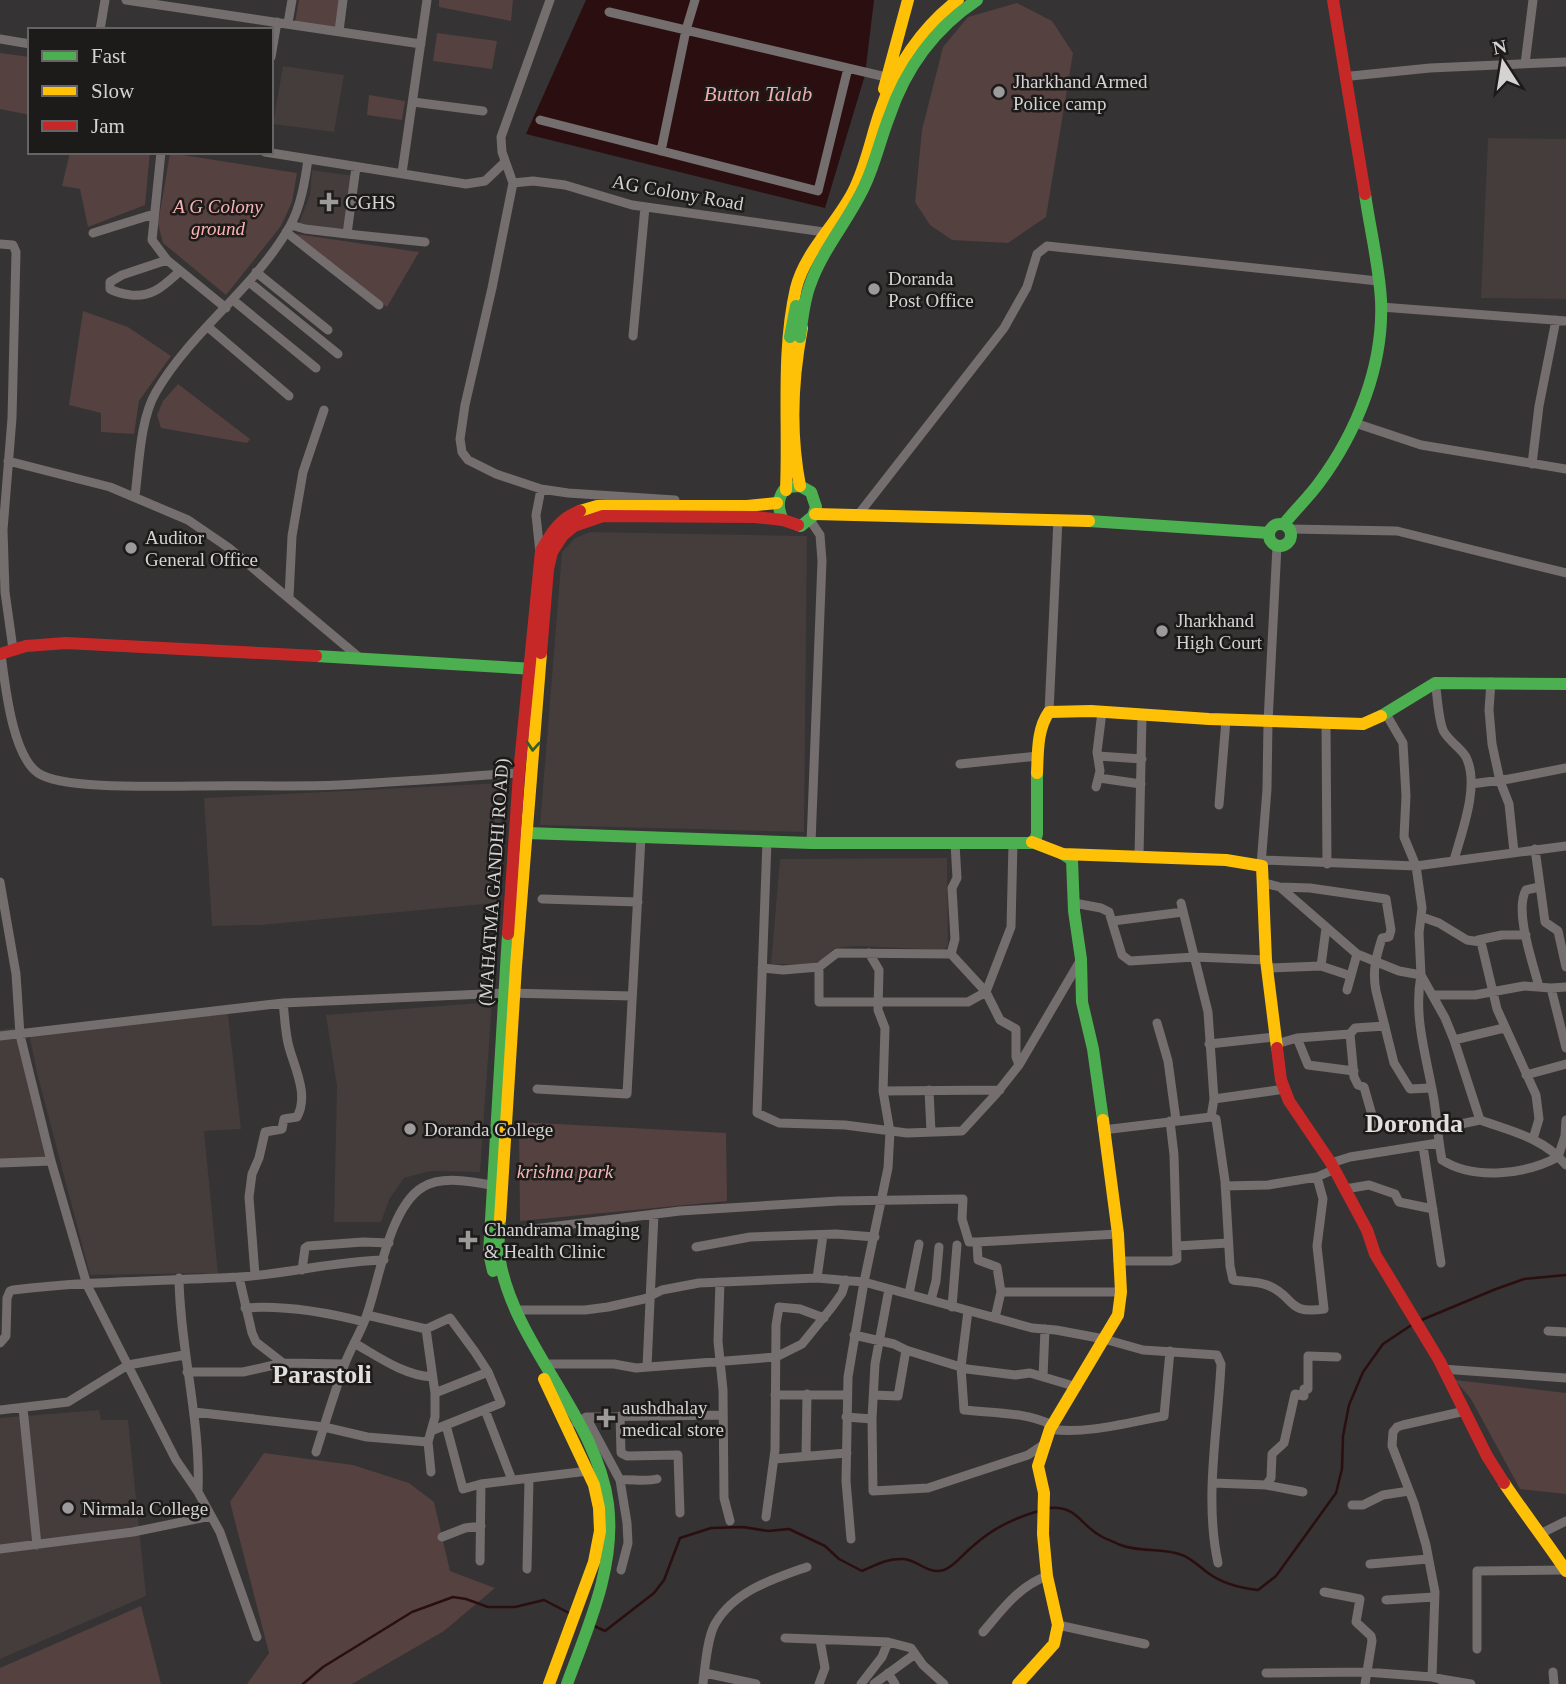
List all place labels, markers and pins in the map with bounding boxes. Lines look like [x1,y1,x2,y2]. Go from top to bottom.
place label: Jharkhand Armed Police camp [1013,71,1148,114]
marker: Jharkhand Armed Police camp [991,84,1007,100]
marker: CGHS [319,192,339,212]
place label: CGHS [345,192,396,213]
place label: Doranda Post Office [888,268,974,311]
marker: Doranda Post Office [866,281,882,297]
place label: Auditor General Office [145,527,258,570]
marker: Auditor General Office [123,540,139,556]
place label: Jharkhand High Court [1176,610,1263,653]
marker: Jharkhand High Court [1154,623,1170,639]
place label: Doranda College [424,1119,553,1140]
marker: Doranda College [402,1121,418,1137]
place label: Chandrama Imaging & Health Clinic [484,1219,640,1262]
marker: Chandrama Imaging & Health Clinic [458,1230,478,1250]
place label: aushdhalay medical store [622,1397,724,1440]
marker: aushdhalay medical store [596,1408,616,1428]
place label: Nirmala College [82,1498,208,1519]
marker: Nirmala College [60,1500,76,1516]

